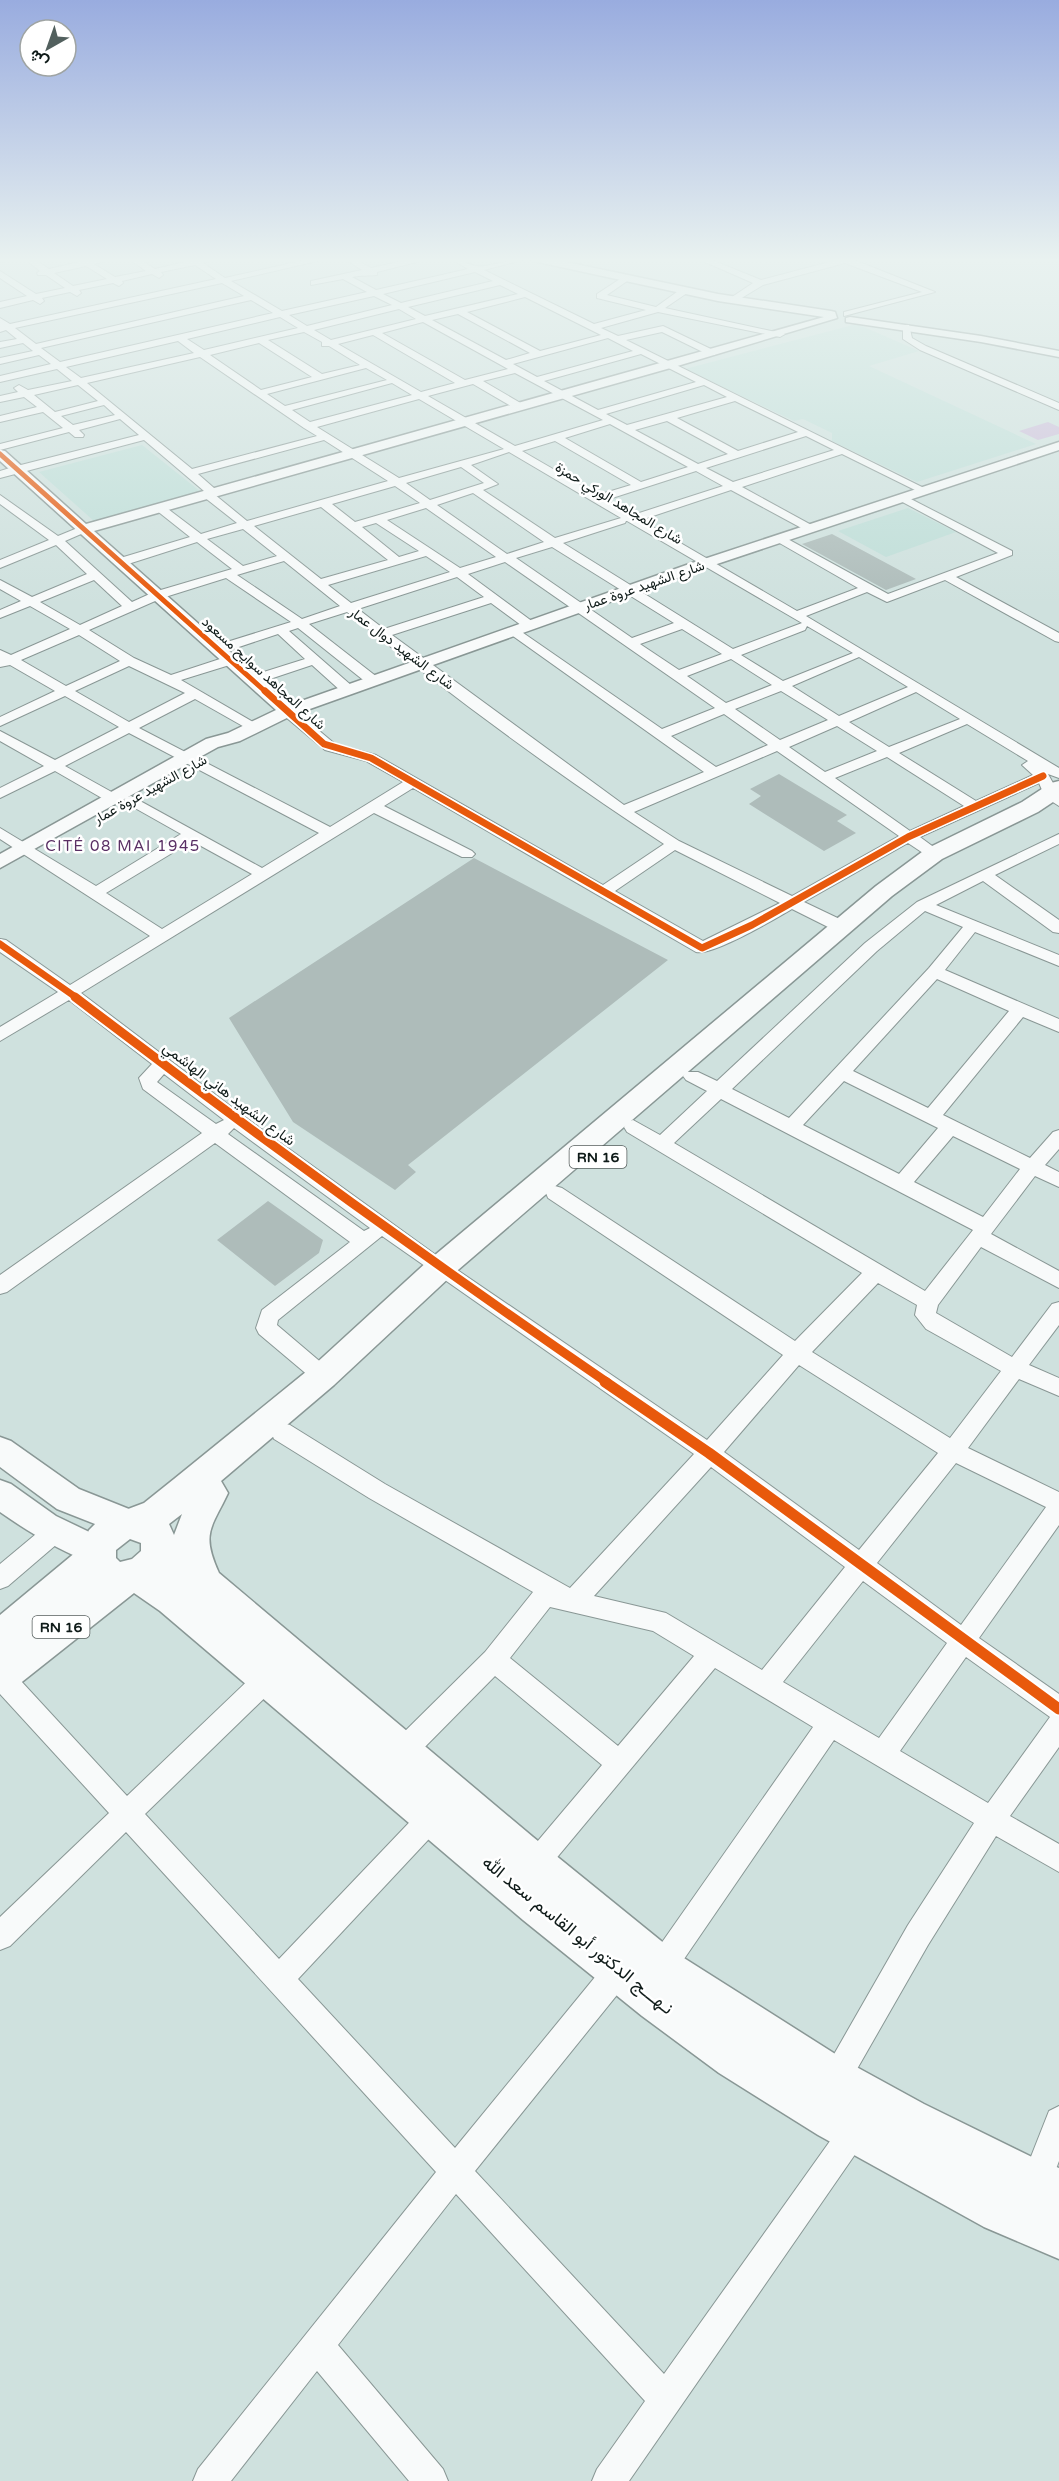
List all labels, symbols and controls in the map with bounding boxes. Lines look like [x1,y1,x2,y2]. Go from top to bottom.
north arrow [18,18,78,78]
text: ش [25,45,53,73]
street label: شارع المجاهد الوركي حمزة [551,459,685,551]
street label: شارع الشهيد عروة عمار [581,557,707,616]
street label: شارع الشهيد دوال عمار [344,603,457,695]
street label: شارع المجاهد سوايح مسعود [197,613,329,735]
street label: شارع الشهيد عروة عمار [90,751,211,830]
district label: CITÉ 08 MAI 1945 [45,837,201,855]
street label: شارع الشهيد هاني الهاشمي [157,1038,299,1153]
road number: RN 16 [570,1146,626,1168]
road number: RN 16 [32,1616,90,1638]
street label: نـهـــج الدكتور أبو القاسم سعد الله [477,1851,678,2020]

